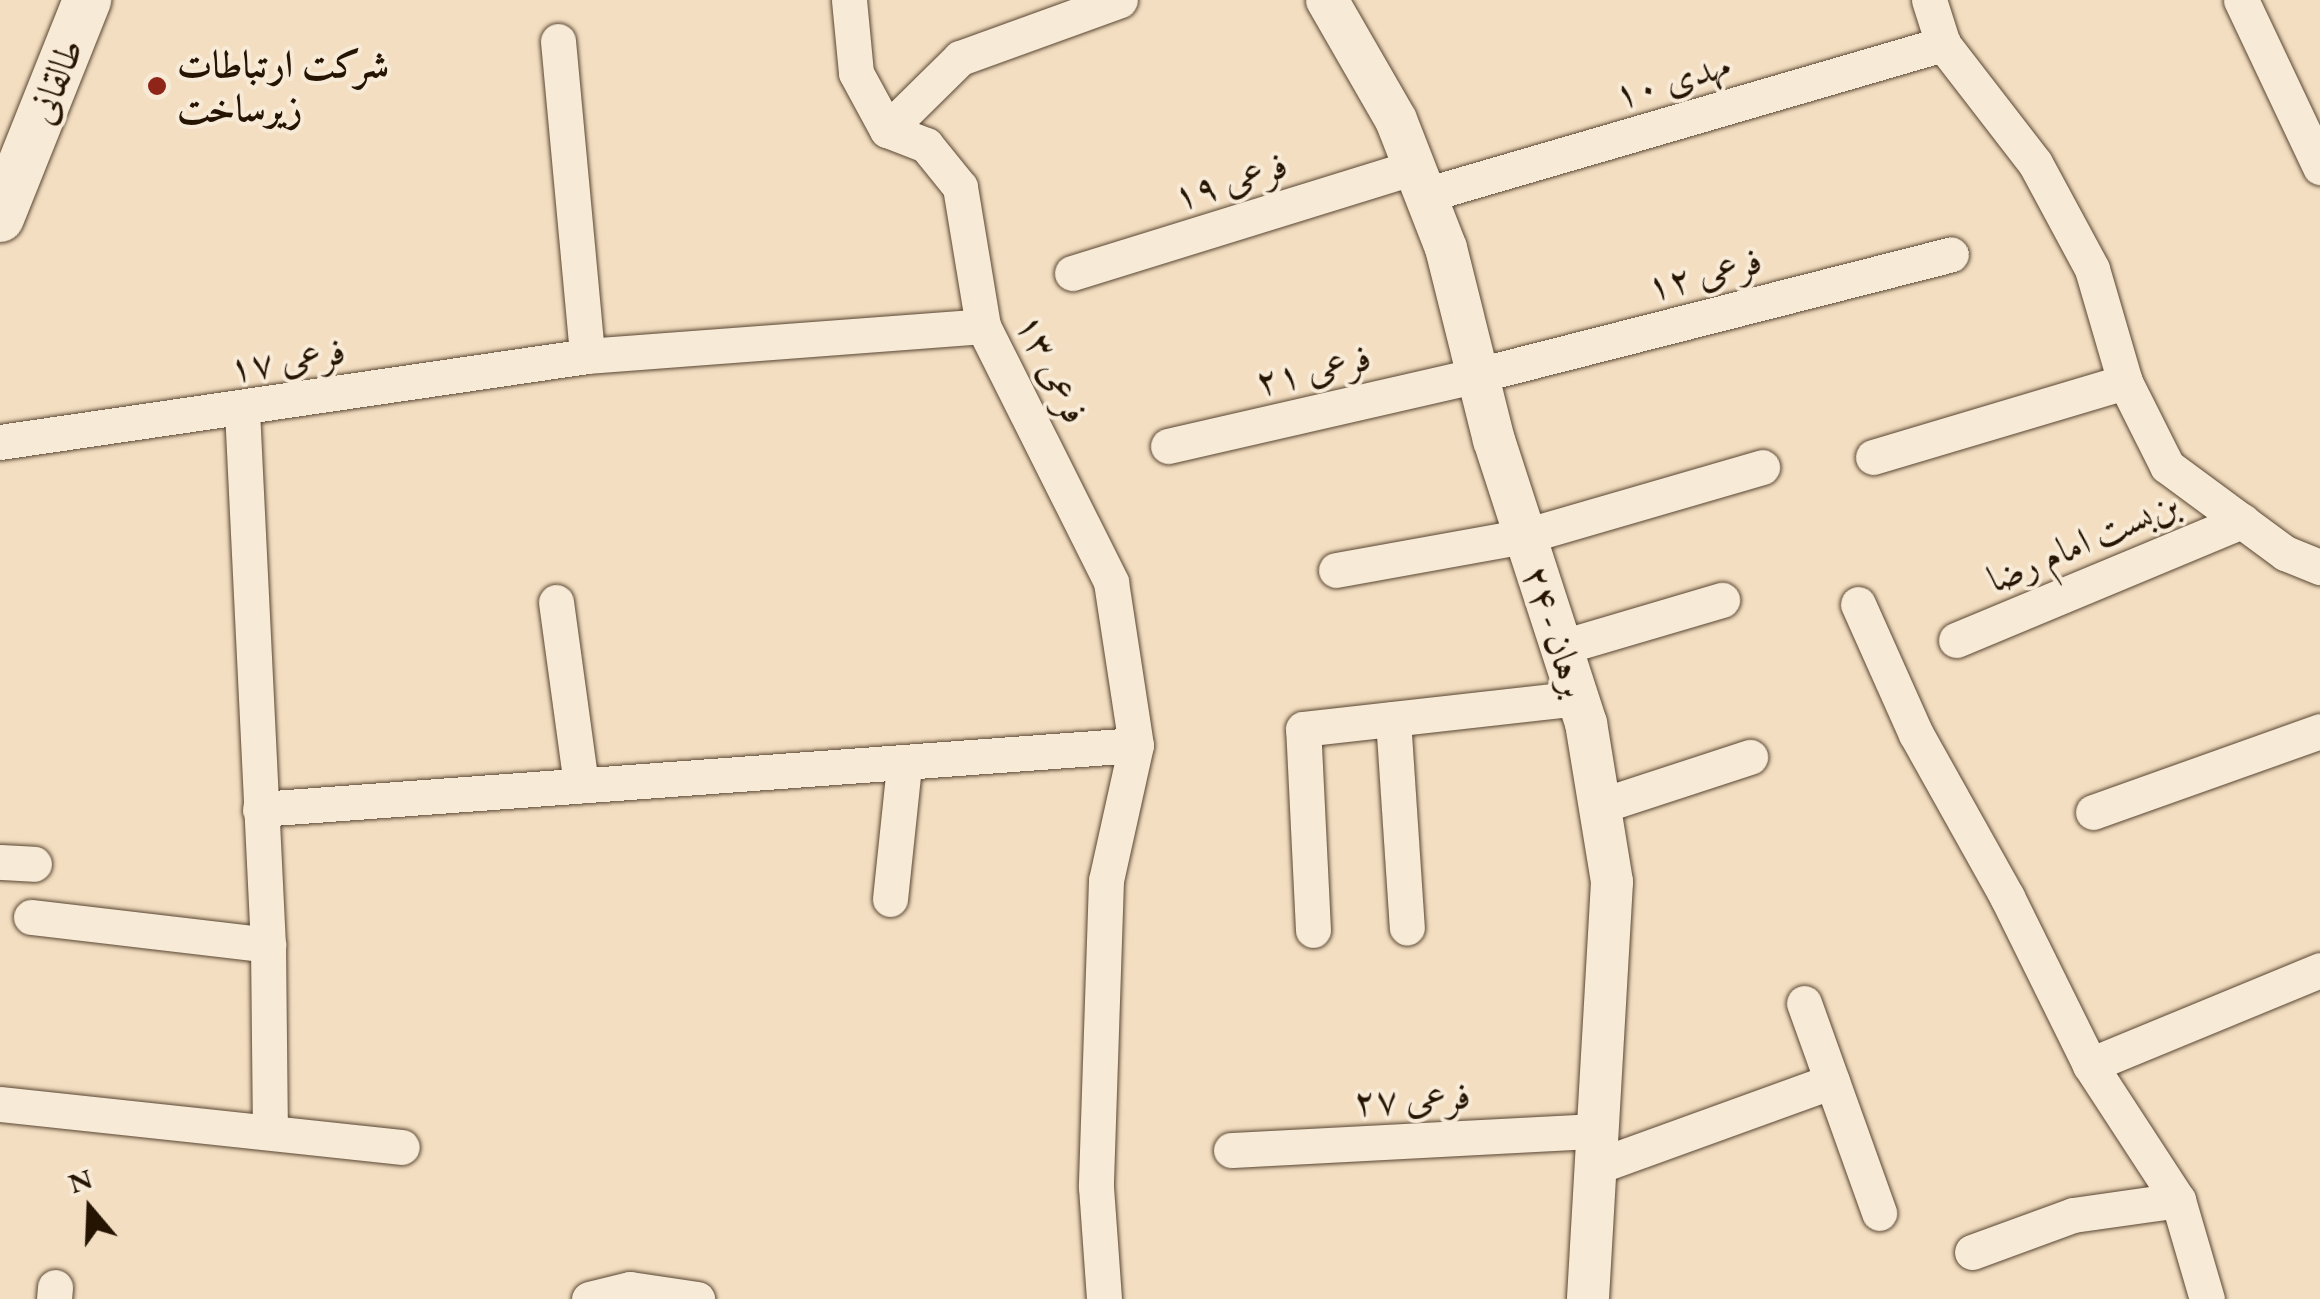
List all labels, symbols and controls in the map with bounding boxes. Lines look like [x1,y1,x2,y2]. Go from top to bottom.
street label: طالقانی [17,32,93,130]
place label: شرکت ارتباطات زیرساخت [177,41,389,130]
street label: ۱۰ مهدی [1609,41,1735,117]
marker: شرکت ارتباطات زیرساخت [146,75,168,97]
street label: فرعی ۱۹ [1167,141,1293,219]
street label: فرعی ۱۲ [1642,237,1766,309]
street label: فرعی ۱۳ [1007,305,1099,431]
street label: فرعی ۱۷ [226,327,348,391]
street label: فرعی ۲۱ [1251,334,1375,404]
street label: بن‌بست امام رضا [1980,480,2186,602]
street label: ۲۴ - برهان [1513,559,1599,703]
street label: فرعی ۲۷ [1352,1072,1472,1124]
north arrow [40,1159,140,1259]
text: N [64,1160,97,1201]

